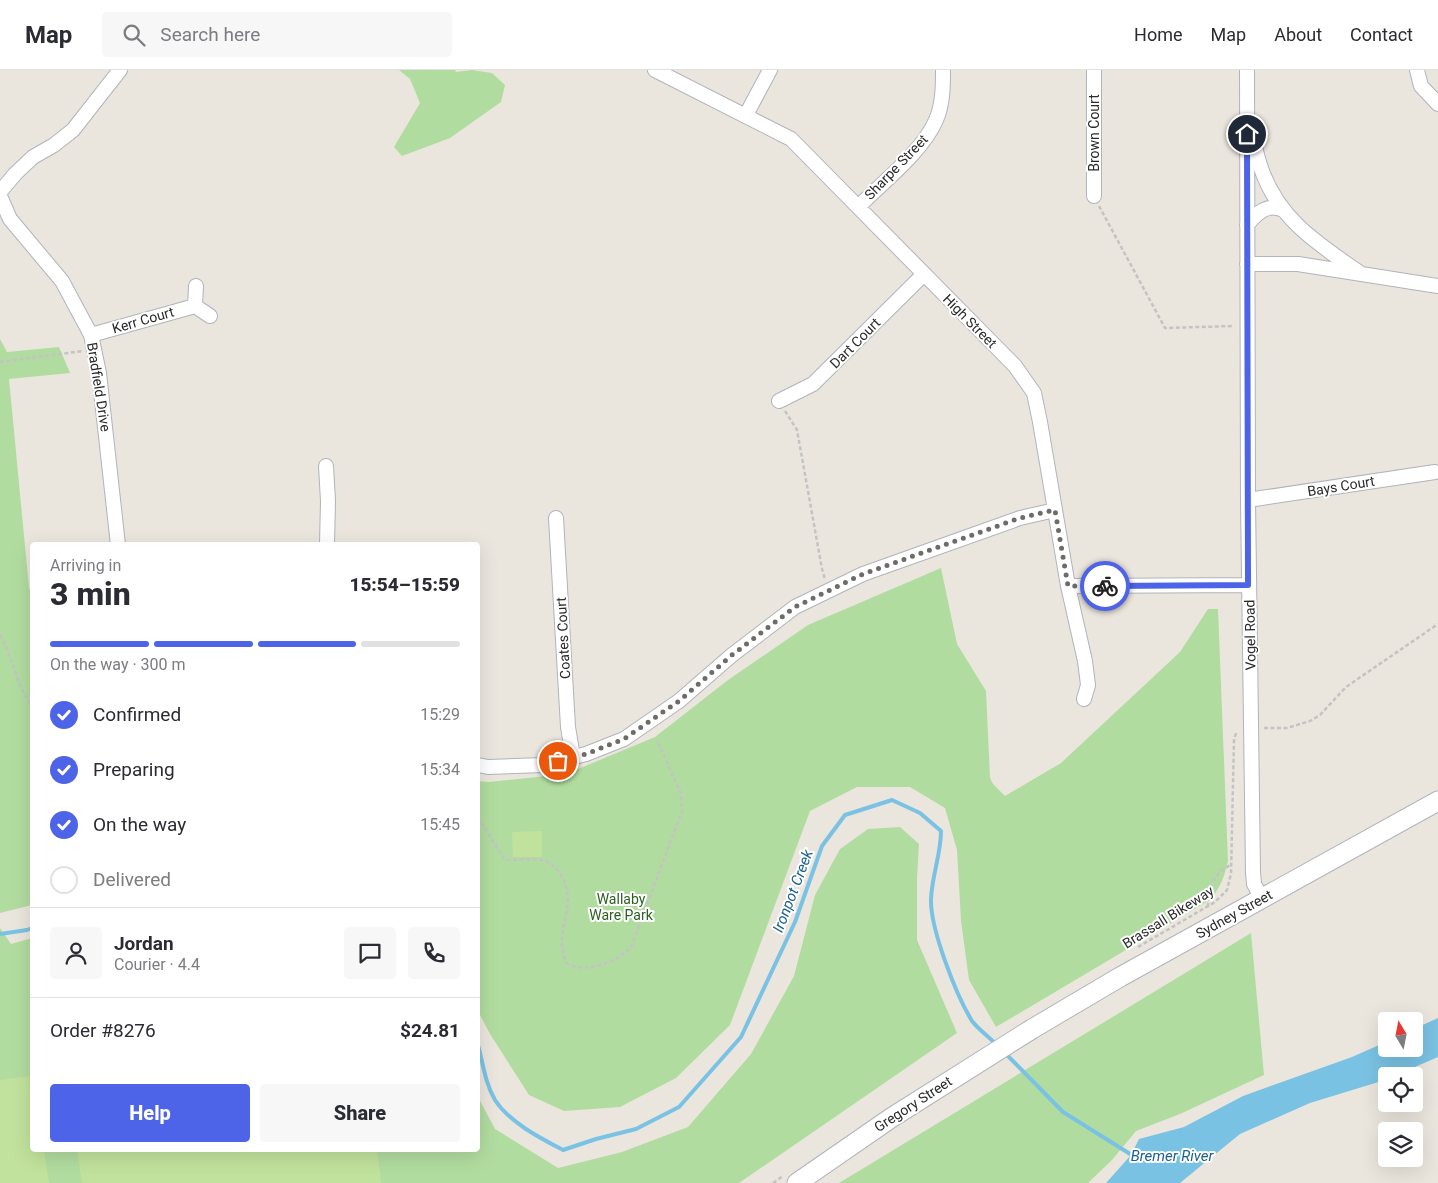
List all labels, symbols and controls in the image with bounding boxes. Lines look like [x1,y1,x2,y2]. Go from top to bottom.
search box [102,12,452,57]
text: Map [25,21,72,49]
icon: search [120,21,148,49]
text: Search here [160,23,260,46]
text: Home [1134,24,1183,45]
text: Map [1211,24,1246,45]
text: About [1274,24,1322,45]
text: Contact [1350,24,1413,45]
street label: Brown Court [1086,94,1102,172]
pin [1226,113,1268,155]
icon: home [1233,120,1261,148]
street label: Sharpe Street [861,131,931,203]
street label: High Street [940,291,1000,351]
street label: Kerr Court [110,303,176,336]
street label: Dart Court [827,314,884,371]
street label: Bradfield Drive [84,341,114,433]
street label: Bays Court [1306,473,1376,499]
text: Arriving in [50,556,121,575]
courier [1080,561,1130,611]
icon: bike [1091,572,1119,600]
text: 15:54–15:59 [349,573,460,596]
text: 3 min [50,575,131,613]
street label: Coates Court [553,596,573,679]
street label: Vogel Road [1241,599,1259,671]
text: On the way · 300 m [50,655,186,674]
icon: check [50,701,78,729]
text: Confirmed [93,703,181,726]
text: 15:29 [420,705,460,724]
pin [537,740,579,782]
icon: bag [544,747,572,775]
icon: check [50,756,78,784]
text: Preparing [93,758,175,781]
text: 15:34 [420,760,460,779]
icon: check [50,811,78,839]
text: On the way [93,813,186,836]
text: 15:45 [420,815,460,834]
water label: Ironpot Creek [769,847,817,935]
text: Delivered [93,868,171,891]
street label: Brassall Bikeway [1120,882,1217,951]
street label: Sydney Street [1193,886,1275,942]
park label: Wallaby Ware Park [589,891,654,923]
button: person [50,927,102,979]
button: chat [344,927,396,979]
button: phone [408,927,460,979]
text: Jordan [114,932,174,955]
text: Courier · 4.4 [114,955,200,974]
north arrow [1378,1012,1422,1058]
map controls [1378,1012,1423,1167]
text: Order #8276 [50,1019,156,1042]
text: $24.81 [400,1019,460,1042]
button: locate [1378,1067,1423,1112]
street label: Gregory Street [871,1073,955,1135]
button: Help [50,1084,250,1142]
button: Share [260,1084,460,1142]
button: layers [1378,1122,1423,1167]
water label: Bremer River [1131,1147,1214,1165]

